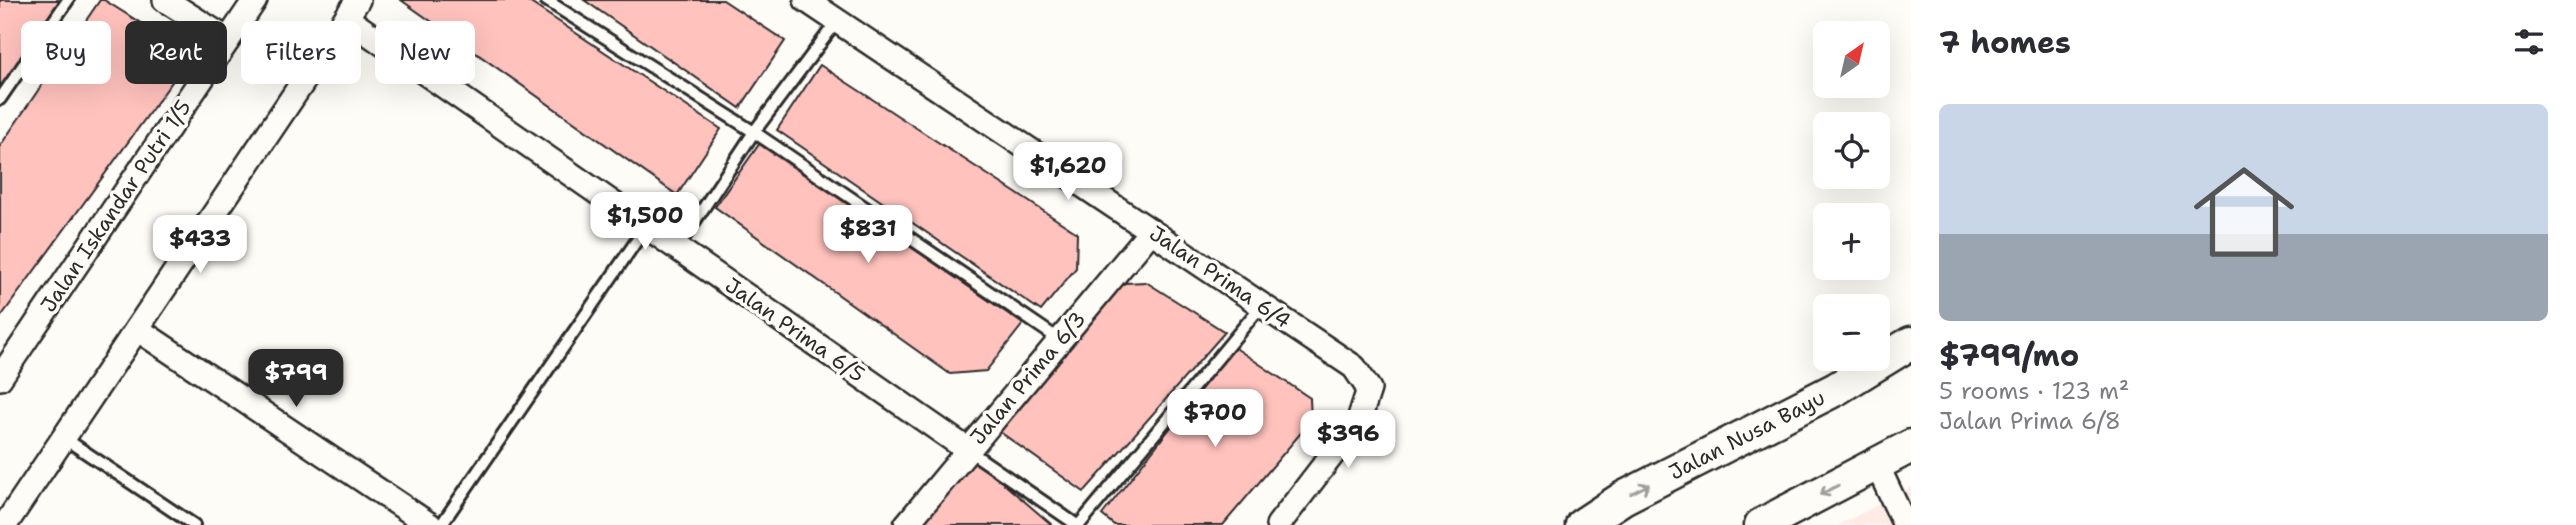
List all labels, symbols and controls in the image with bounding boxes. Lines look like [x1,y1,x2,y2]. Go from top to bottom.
chip: Buy [21,21,111,84]
chip: Rent [125,21,227,84]
chip: Filters [241,21,361,84]
chip: New [375,21,475,84]
north arrow [1813,21,1890,98]
map controls [1813,21,1890,371]
text: 7 homes [1939,22,2071,63]
icon: filters [2510,23,2548,61]
street label: Jalan Iskandar Putri 1/5 [34,94,198,318]
button: locate [1813,112,1890,189]
pin: $1,620 [1011,142,1125,202]
icon: home [2181,149,2307,275]
text: $1,620 [1029,150,1107,180]
pin: $1,500 [588,192,702,252]
text: $1,500 [606,200,684,230]
button: + [1813,203,1890,280]
pin: $831 [827,205,909,265]
text: $831 [839,213,897,243]
pin: $433 [159,216,241,275]
street label: Jalan Prima 6/4 [1144,219,1296,335]
text: $433 [169,223,231,253]
street label: Jalan Prima 6/5 [720,271,870,389]
button: − [1813,294,1890,371]
street label: Jalan Prima 6/3 [964,305,1092,451]
text: $799/mo [1939,335,2079,376]
pin: $799 [255,350,337,409]
text: $799 [264,357,328,387]
text: 5 rooms · 123 m² [1939,376,2129,406]
street label: Jalan Nusa Bayu [1664,384,1830,486]
pin: $700 [1174,390,1256,449]
text: $700 [1183,397,1247,427]
text: Jalan Prima 6/8 [1939,406,2121,436]
pin: $396 [1307,410,1389,470]
text: $396 [1316,418,1380,448]
one-way arrow [1629,482,1650,496]
one-way arrow [1819,483,1840,497]

